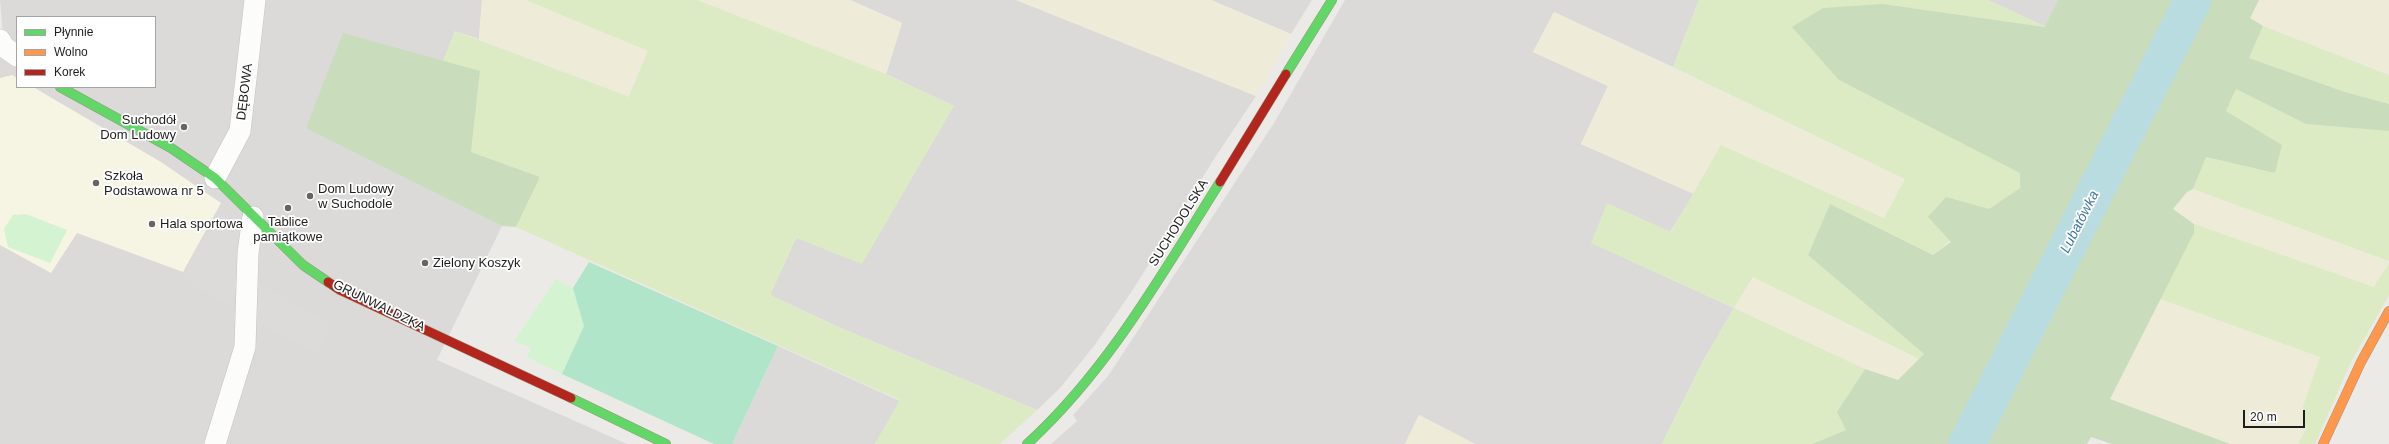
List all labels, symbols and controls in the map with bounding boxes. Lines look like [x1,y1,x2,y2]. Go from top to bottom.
legend [16,16,156,88]
text: Płynnie [54,25,93,39]
text: Wolno [54,45,88,59]
street label: DĘBOWA [234,63,256,121]
text: Korek [54,65,85,79]
place label: Suchodół Dom Ludowy [100,112,176,143]
marker: Suchodół Dom Ludowy [179,122,189,132]
place label: Szkoła Podstawowa nr 5 [104,168,204,199]
street label: SUCHODOLSKA [1146,177,1212,269]
marker: Szkoła Podstawowa nr 5 [91,178,101,188]
place label: Dom Ludowy w Suchodole [318,181,394,212]
water label: Lubatówka [2057,188,2103,256]
marker: Dom Ludowy w Suchodole [305,191,315,201]
marker: Tablice pamiątkowe [283,203,293,213]
place label: Tablice pamiątkowe [253,214,323,245]
place label: Hala sportowa [160,216,243,232]
marker: Hala sportowa [147,219,157,229]
place label: Zielony Koszyk [433,255,520,271]
marker: Zielony Koszyk [420,258,430,268]
street label: GRUNWALDZKA [330,277,428,335]
scale bar [2245,402,2307,428]
text: 20 m [2250,410,2277,424]

